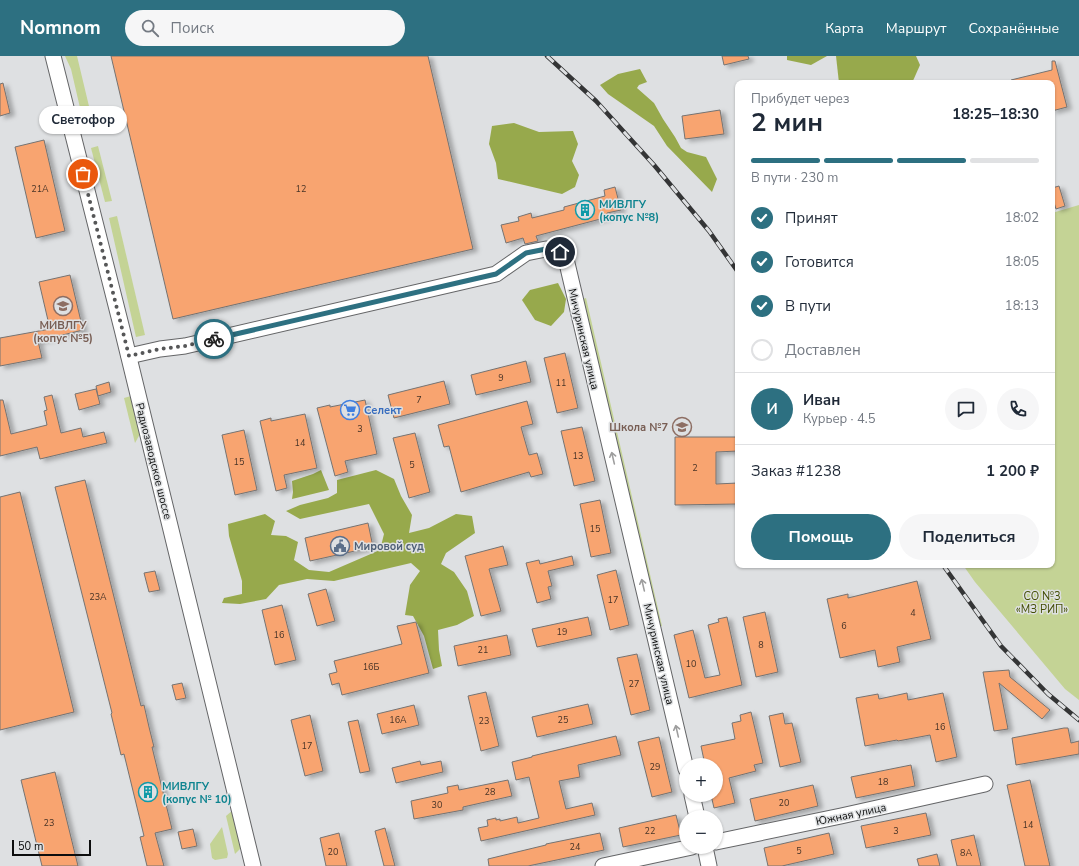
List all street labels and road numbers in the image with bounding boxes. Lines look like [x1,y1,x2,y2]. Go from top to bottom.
street label: Мичуринская улица [565,287,602,391]
street label: Радиозаводское шоссе [132,401,175,521]
street label: Мичуринская улица [640,602,677,706]
street label: Южная улица [815,800,888,829]

